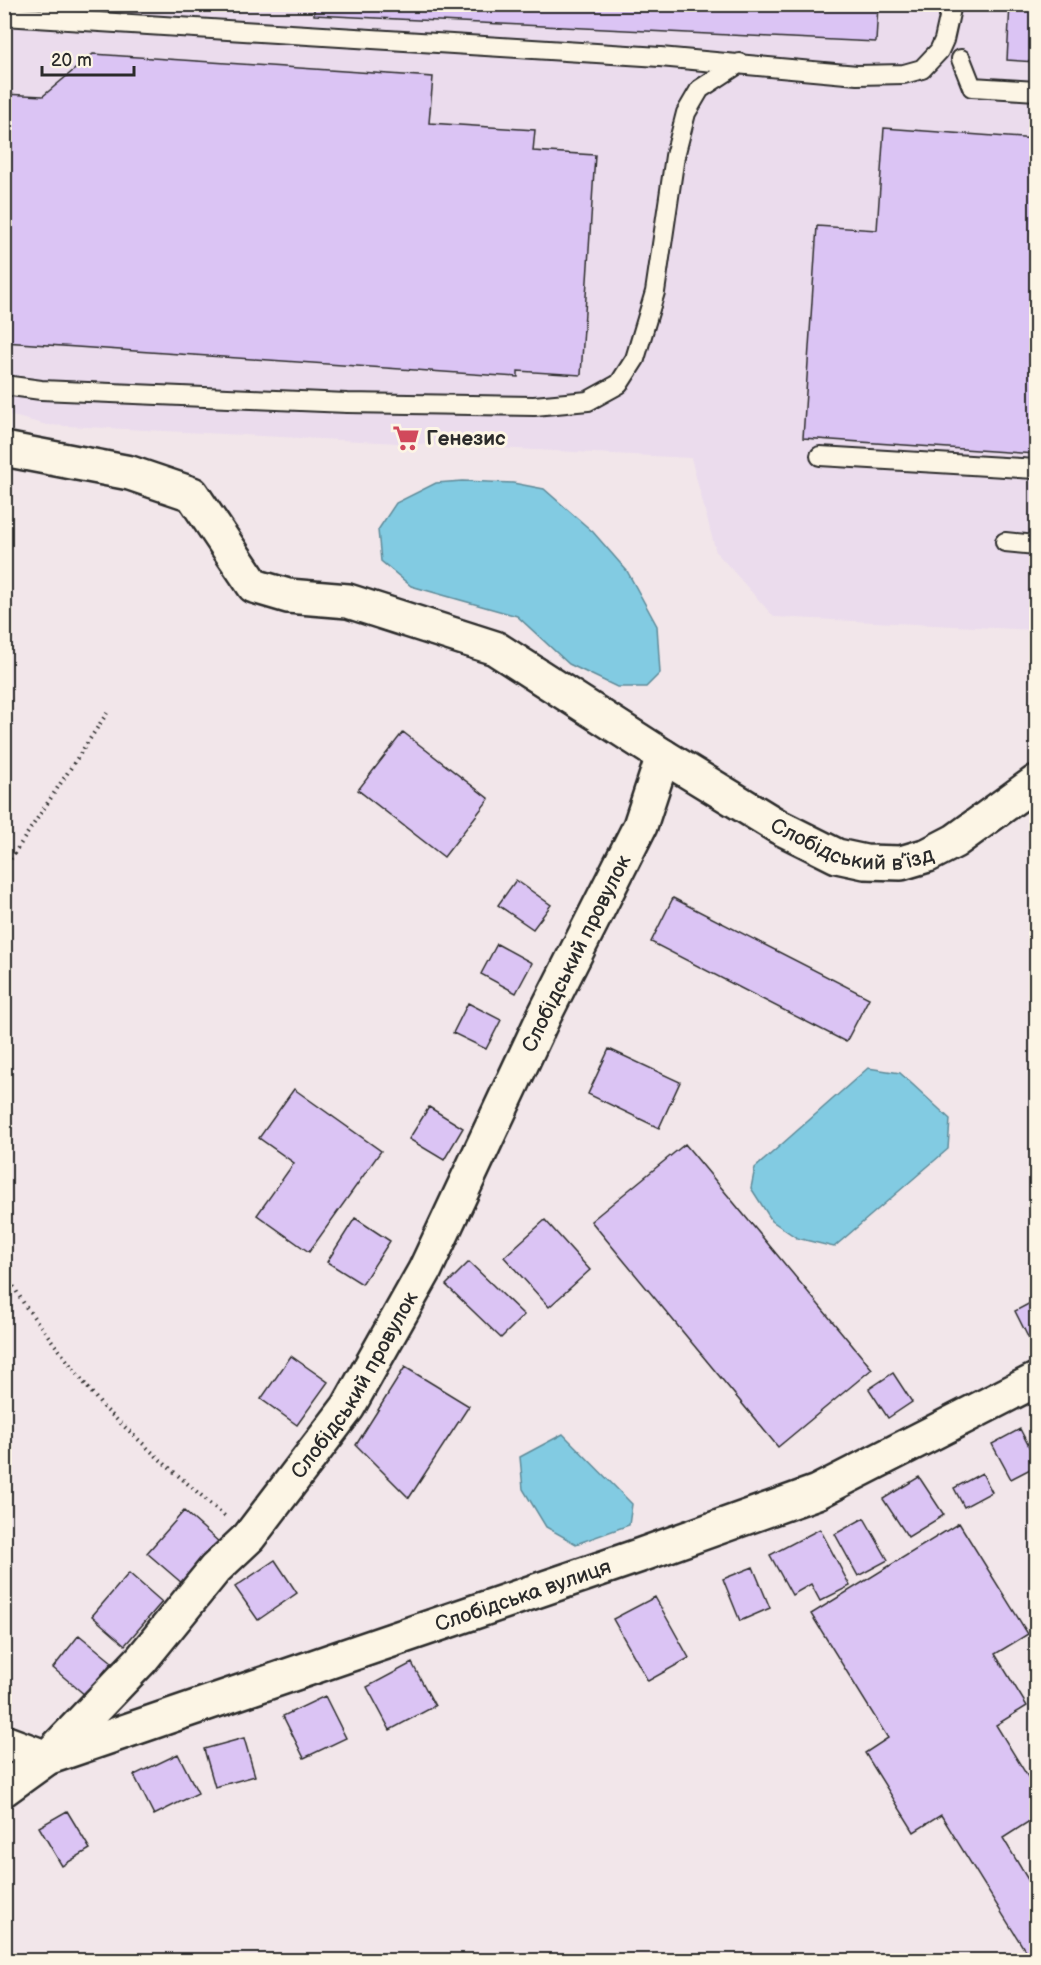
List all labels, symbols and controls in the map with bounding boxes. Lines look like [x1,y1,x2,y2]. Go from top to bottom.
scale bar [42,39,134,77]
text: 20 m [51,50,92,71]
supermarket icon: Генезис [391,423,421,453]
place label: Генезис [426,426,506,451]
street label: Слобідський в’їзд [766,812,937,876]
street label: Слобідський провулок [516,850,636,1056]
street label: Слобідський провулок [285,1287,423,1484]
street label: Слобідська вулиця [432,1554,614,1637]

